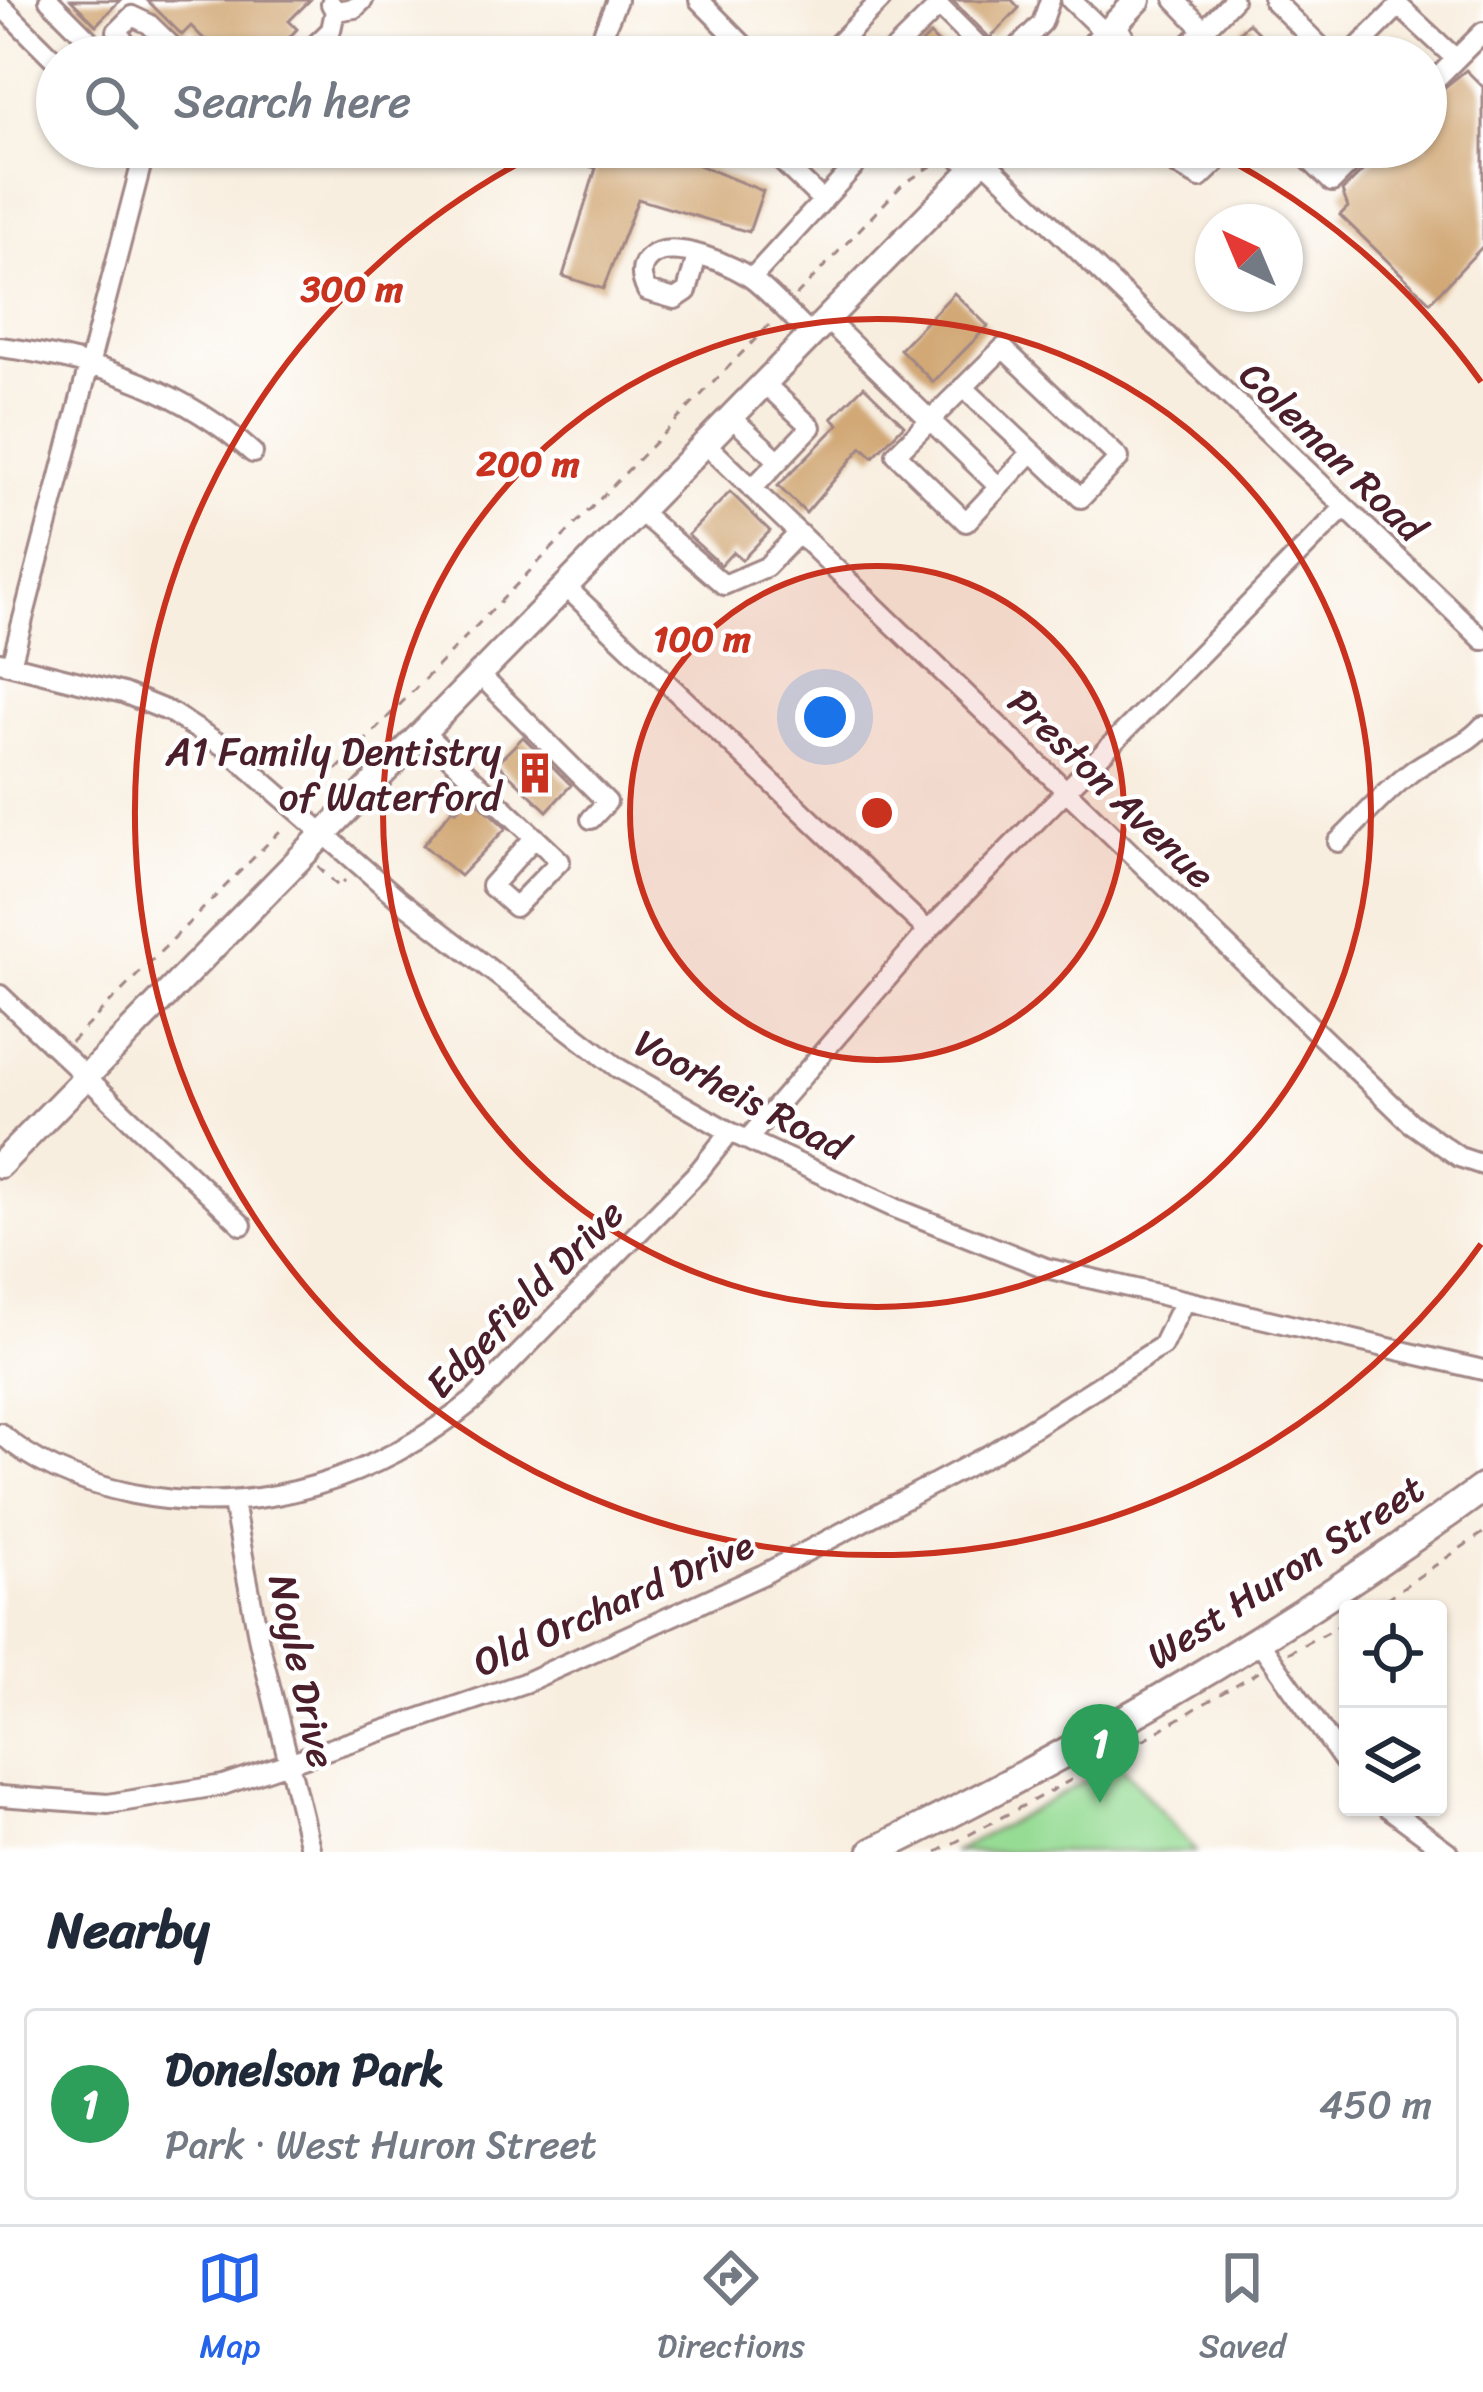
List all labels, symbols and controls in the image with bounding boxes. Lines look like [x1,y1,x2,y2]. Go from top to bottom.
search box [36,36,1447,168]
text: Search here [174,62,411,142]
icon: search [78,69,144,135]
north arrow [1195,204,1303,312]
text: 300 m [300,257,403,321]
street label: Coleman Road [1222,343,1445,561]
text: 200 m [476,432,580,496]
text: 100 m [653,607,751,671]
street label: Preston Avenue [991,670,1232,907]
your location [795,687,855,747]
place label: A1 Family Dentistry of Waterford [165,717,503,831]
building icon: A1 Family Dentistry of Waterford [512,750,558,796]
centre of rings [856,792,898,834]
street label: Voorheis Road [622,1009,864,1181]
street label: Edgefield Drive [408,1182,641,1415]
street label: West Huron Street [1132,1455,1439,1688]
street label: Old Orchard Drive [461,1511,765,1696]
street label: Noyle Drive [248,1568,357,1774]
map controls [1339,1600,1447,1816]
button: locate [1339,1600,1447,1708]
pin: 1 [1061,1704,1139,1803]
button: layers [1339,1708,1447,1816]
text: Nearby [48,1885,209,1975]
text: Donelson Park [165,2030,444,2110]
text: 1 [82,2070,98,2139]
text: 450 m [1319,2070,1432,2139]
text: Park · West Huron Street [165,2110,597,2179]
tab: Map [197,2245,263,2375]
tab: Directions [657,2245,805,2375]
tab: Saved [1199,2245,1286,2375]

